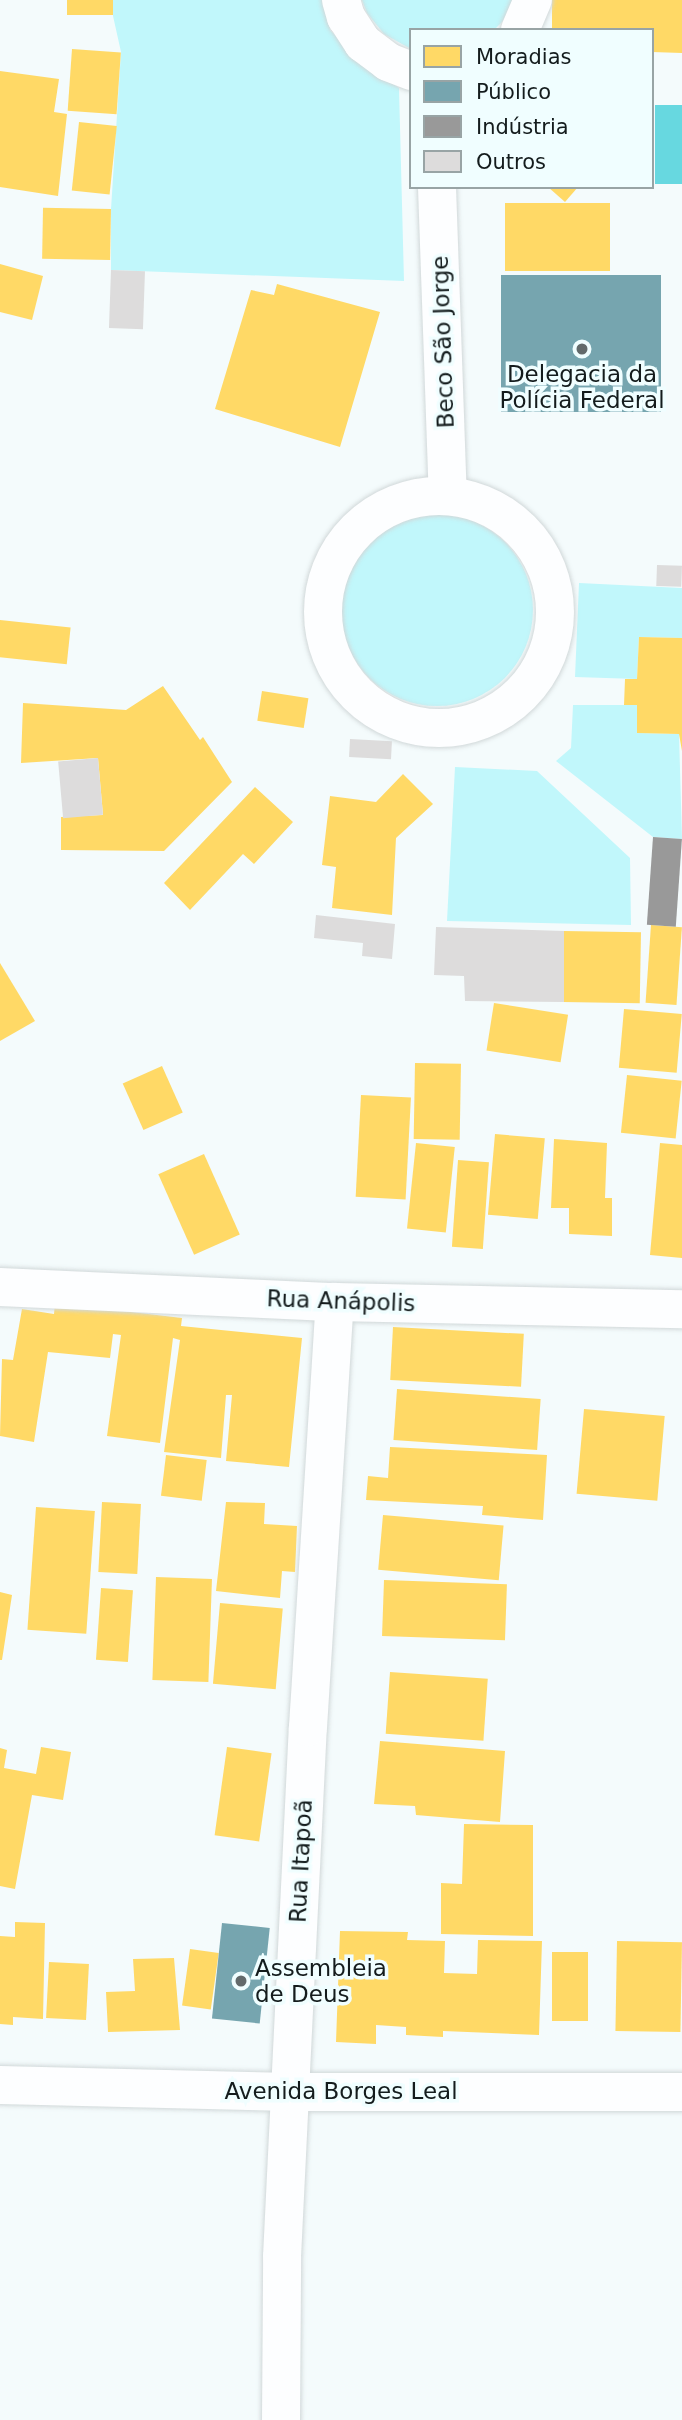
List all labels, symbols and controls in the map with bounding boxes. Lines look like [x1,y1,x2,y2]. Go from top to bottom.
legend [409,28,654,189]
text: Moradias [476,45,571,69]
text: Público [476,80,551,104]
text: Indústria [476,115,569,139]
text: Outros [476,150,546,174]
street label: Beco São Jorge [426,255,460,429]
marker: Delegacia da Polícia Federal [574,341,590,357]
place label: Delegacia da Polícia Federal [499,360,665,414]
street label: Rua Anápolis [266,1285,416,1317]
street label: Rua Itapoã [284,1799,318,1923]
place label: Assembleia de Deus [255,1954,387,2008]
marker: Assembleia de Deus [233,1973,249,1989]
street label: Avenida Borges Leal [224,2077,458,2105]

